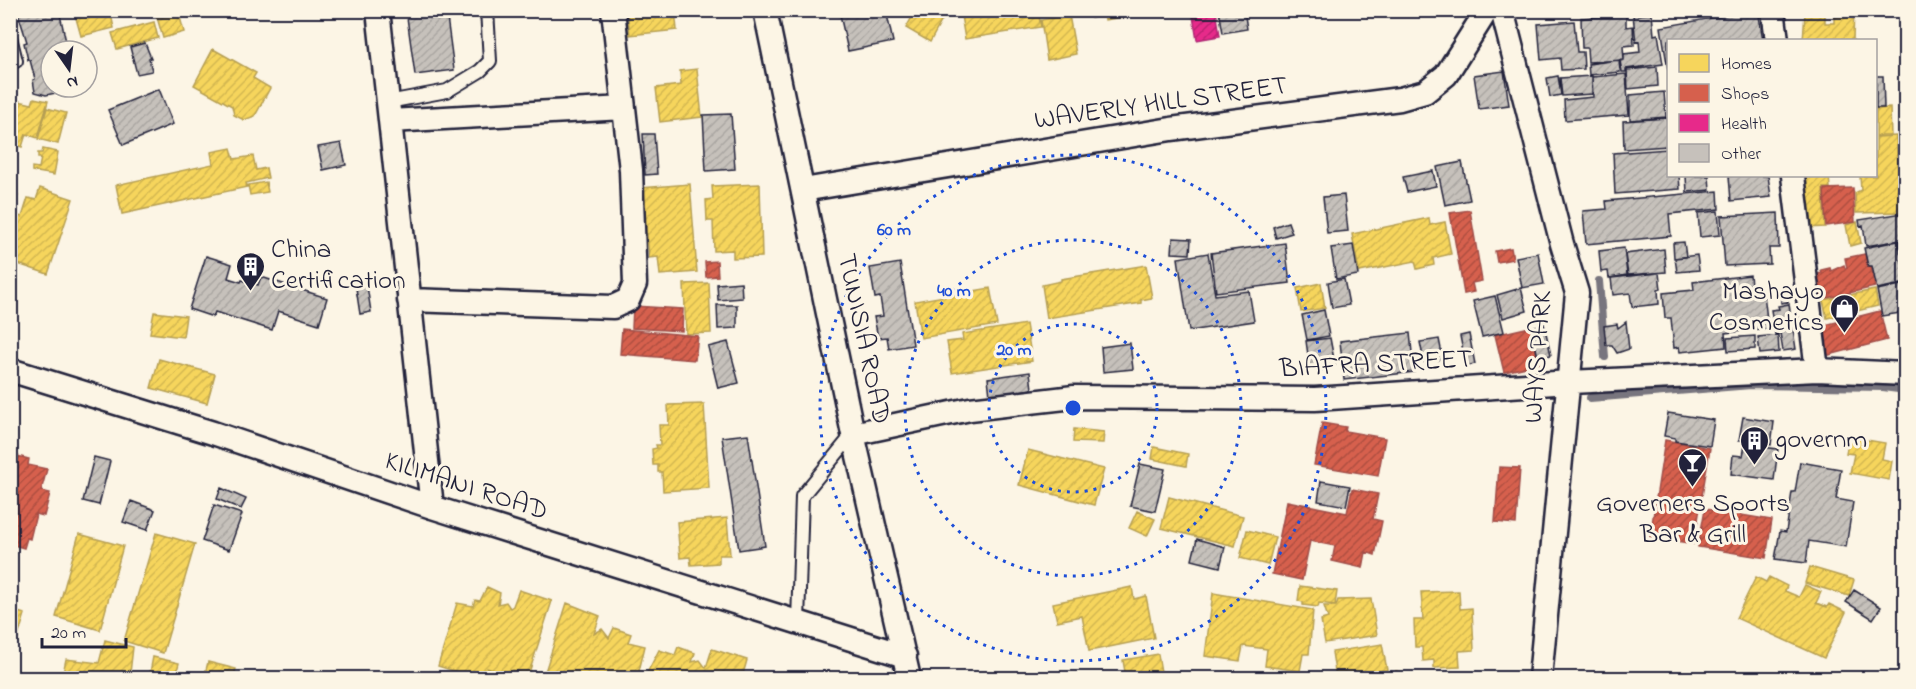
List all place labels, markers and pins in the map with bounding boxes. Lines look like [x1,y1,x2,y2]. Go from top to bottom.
place label: China Certification [271,231,405,301]
building icon: China Certification [234,250,266,292]
place label: Mashayo Cosmetics [1709,273,1824,343]
shop icon: Mashayo Cosmetics [1829,292,1861,334]
centre of rings [1063,398,1083,418]
place label: governm [1774,421,1867,460]
building icon: governm [1738,424,1770,466]
bar icon: Governers Sports Bar & Grill [1677,446,1709,488]
place label: Governers Sports Bar & Grill [1596,485,1790,555]

